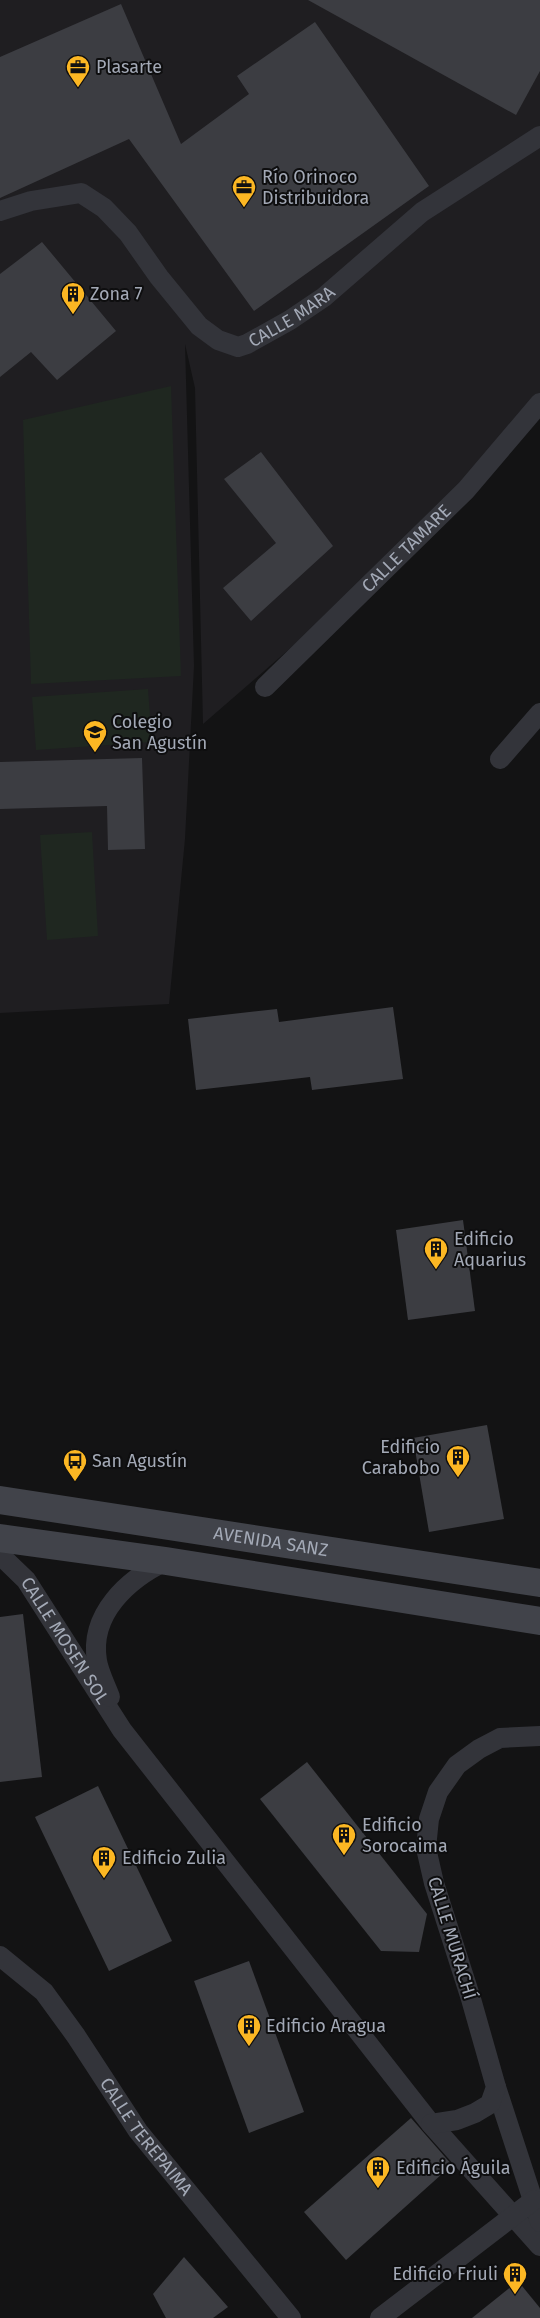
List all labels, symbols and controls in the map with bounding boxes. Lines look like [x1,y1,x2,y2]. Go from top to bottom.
office icon: Plasarte [65,54,91,88]
place label: Plasarte [96,56,162,78]
place label: Río Orinoco Distribuidora [262,166,369,209]
office icon: Río Orinoco Distribuidora [231,174,257,208]
building icon: Zona 7 [60,281,86,315]
street label: CALLE MARA [244,281,340,352]
place label: Zona 7 [90,283,143,305]
street label: CALLE TAMARE [357,500,456,597]
place label: Colegio San Agustín [112,711,207,754]
school or university icon: Colegio San Agustín [82,719,108,753]
place label: Edificio Aquarius [454,1228,526,1271]
building icon: Edificio Aquarius [423,1236,449,1270]
place label: Edificio Carabobo [362,1436,440,1479]
building icon: Edificio Carabobo [445,1444,471,1478]
bus stop icon: San Agustín [62,1448,88,1482]
place label: San Agustín [92,1450,187,1472]
street label: AVENIDA SANZ [212,1522,330,1561]
street label: CALLE MOSEN SOL [16,1573,114,1708]
place label: Edificio Sorocaima [362,1814,448,1857]
building icon: Edificio Sorocaima [331,1822,357,1856]
building icon: Edificio Zulia [91,1845,117,1879]
place label: Edificio Zulia [122,1847,226,1869]
street label: CALLE MURACHÍ [423,1874,482,2002]
building icon: Edificio Aragua [236,2013,262,2047]
place label: Edificio Aragua [266,2015,386,2037]
street label: CALLE TEREPAIMA [95,2073,198,2200]
building icon: Edificio Águila [365,2155,391,2189]
place label: Edificio Águila [396,2156,510,2179]
building icon: Edificio Friuli [502,2261,528,2295]
place label: Edificio Friuli [393,2263,498,2285]

